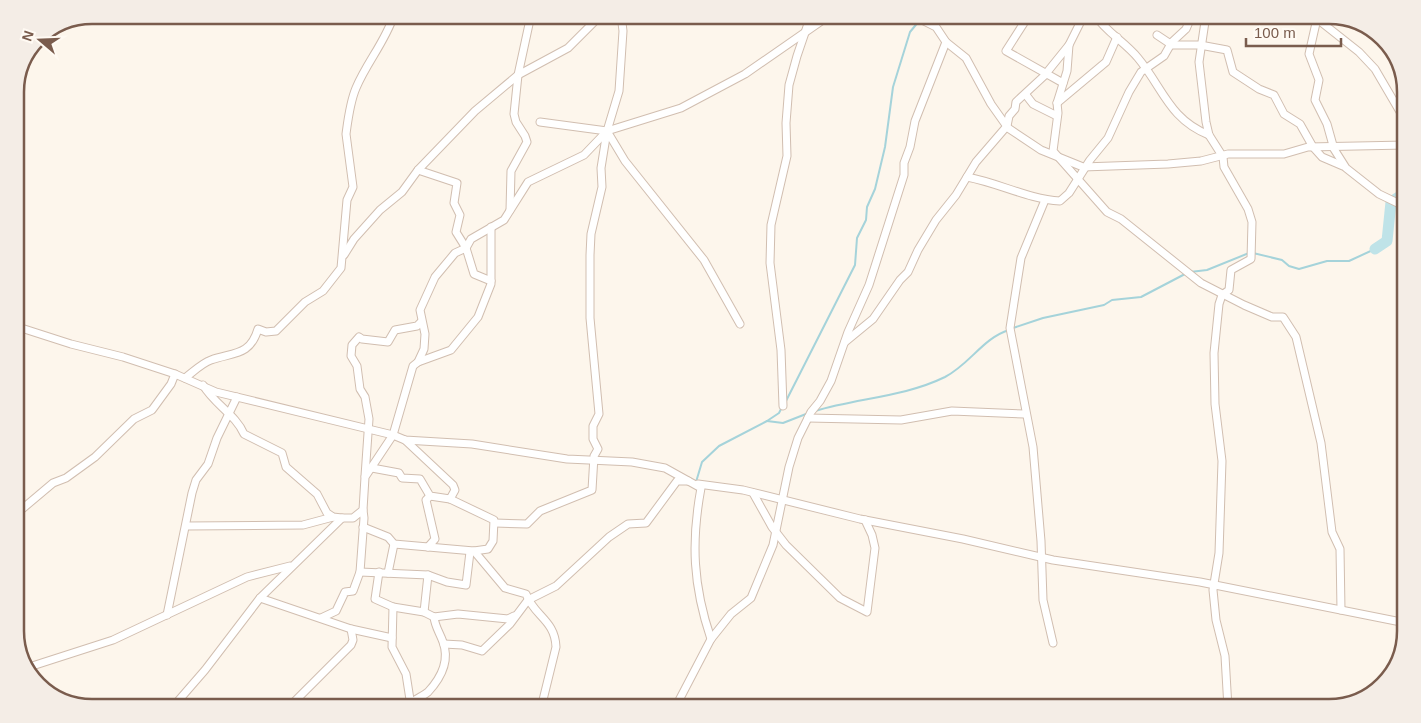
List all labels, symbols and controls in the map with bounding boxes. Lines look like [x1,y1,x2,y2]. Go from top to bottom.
north arrow [15,15,65,65]
scale bar [1246,15,1341,47]
text: 100 m [1254,24,1296,41]
text: N [18,28,37,43]

